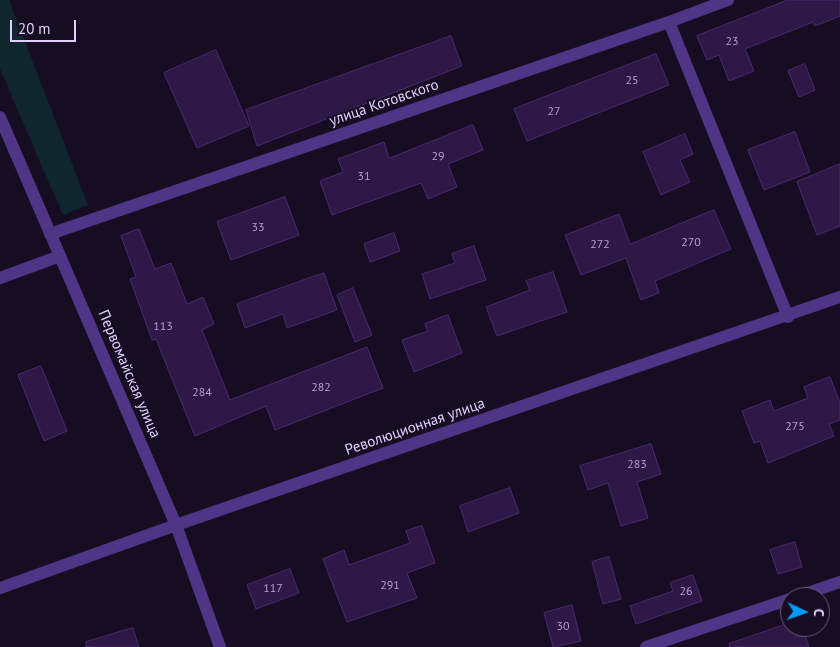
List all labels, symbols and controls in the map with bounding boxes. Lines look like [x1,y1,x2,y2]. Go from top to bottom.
scale bar [12,10,79,42]
text: 20 m [18,19,51,38]
house number: 23 [725,35,739,49]
house number: 25 [625,74,639,88]
street label: улица Котовского [327,76,441,130]
house number: 27 [547,105,561,119]
house number: 29 [431,150,445,164]
house number: 31 [357,170,371,184]
house number: 33 [251,221,265,235]
house number: 270 [681,236,701,250]
house number: 272 [590,238,610,252]
street label: Первомайская улица [94,307,164,441]
house number: 113 [153,320,173,334]
house number: 282 [311,381,331,395]
house number: 284 [192,386,212,400]
street label: Революционная улица [343,395,487,459]
house number: 275 [785,420,805,434]
house number: 283 [627,458,647,472]
house number: 291 [380,579,400,593]
house number: 117 [263,582,283,596]
house number: 26 [679,585,693,599]
north arrow [780,587,830,637]
text: С [810,608,828,617]
house number: 30 [556,620,570,634]

